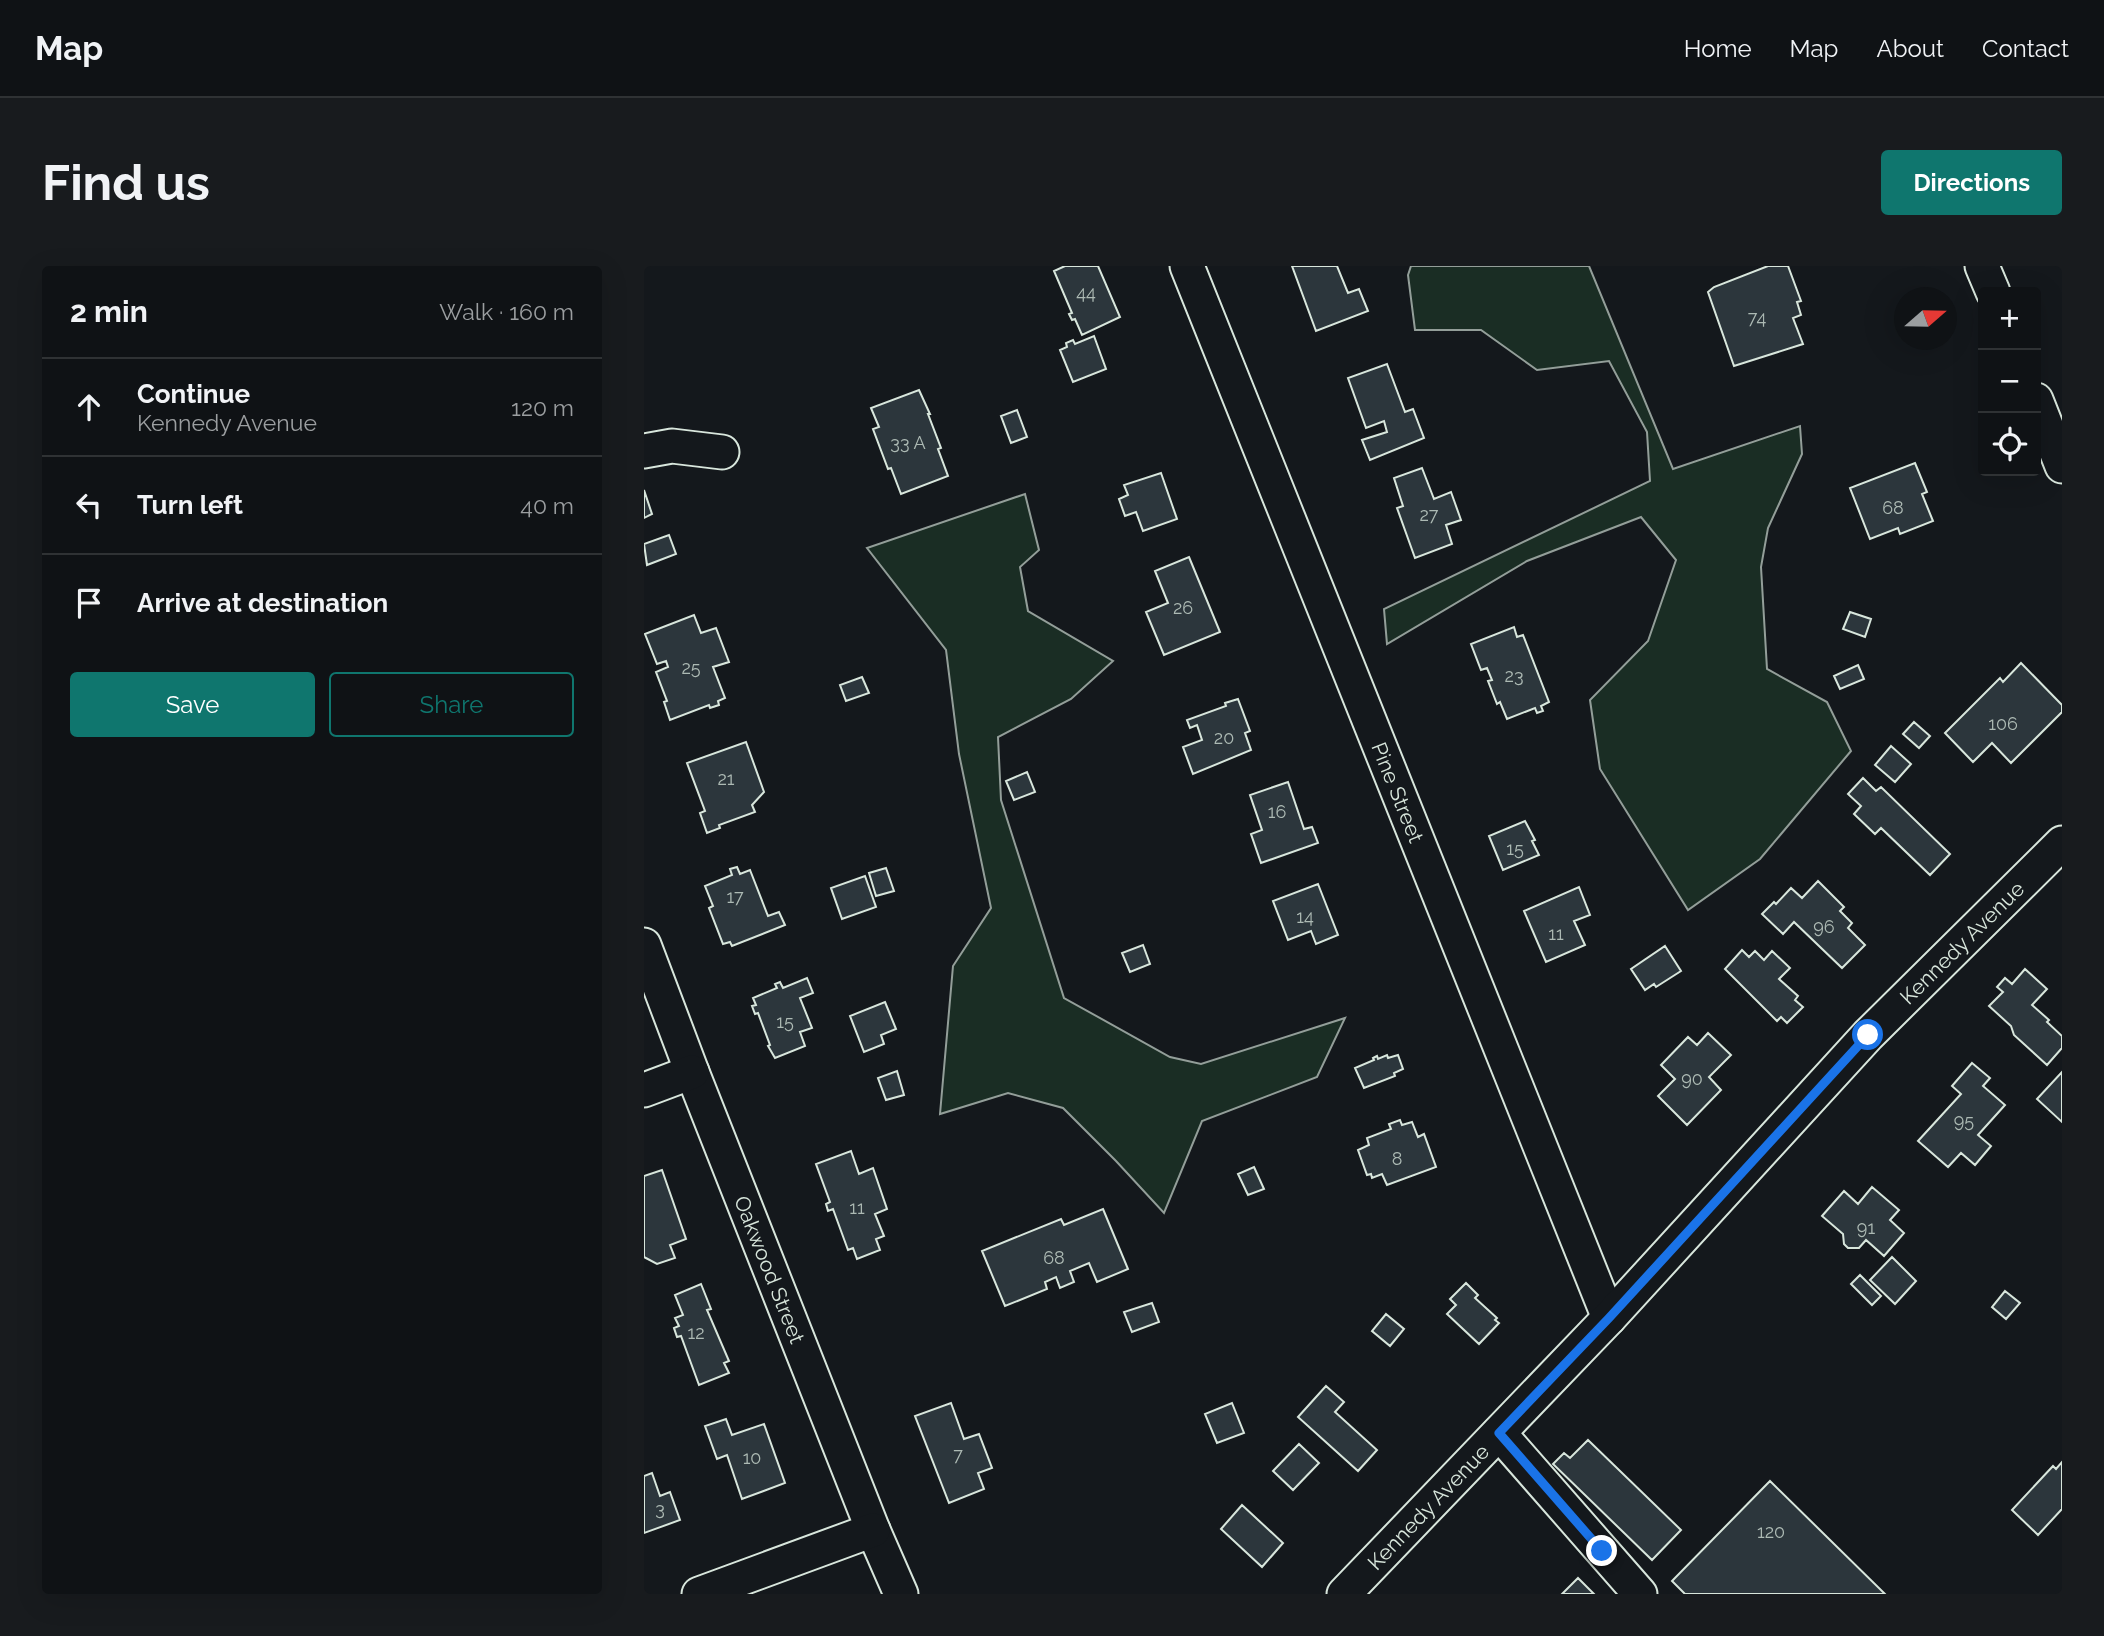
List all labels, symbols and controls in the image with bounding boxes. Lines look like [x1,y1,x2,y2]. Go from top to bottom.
text: Map [35,29,103,68]
text: Home [1684,34,1752,63]
text: Map [1790,34,1838,63]
text: About [1876,34,1944,63]
text: Contact [1982,34,2069,63]
button: Directions [1881,150,2062,215]
text: Find us [42,154,210,211]
house number: 44 [1076,282,1096,303]
north arrow [1894,287,1957,350]
map controls [1978,287,2041,476]
button: + [1978,287,2041,350]
text: 2 min [70,294,148,329]
text: Walk · 160 m [439,298,574,325]
house number: 74 [1748,307,1766,328]
button: − [1978,350,2041,413]
text: Continue [137,379,250,409]
icon: ahead [70,388,108,426]
text: 120 m [511,394,574,421]
text: Kennedy Avenue [137,409,317,436]
button: locate [1978,413,2041,476]
house number: 33 A [890,432,926,453]
icon: left [70,486,108,524]
text: Turn left [137,490,243,520]
text: 40 m [520,492,574,519]
house number: 68 [1882,497,1904,518]
house number: 27 [1419,504,1439,525]
icon: arrive [70,584,108,622]
text: Arrive at destination [137,588,388,618]
house number: 26 [1173,597,1193,618]
house number: 25 [681,657,701,678]
house number: 23 [1505,665,1524,686]
button: Save [70,672,315,737]
button: Share [329,672,574,737]
house number: 106 [1988,713,2018,734]
house number: 20 [1214,727,1234,748]
street label: Pine Street [1367,738,1429,846]
house number: 21 [717,768,735,789]
house number: 16 [1268,801,1286,822]
house number: 15 [1506,838,1524,859]
street label: Kennedy Avenue [1894,876,2029,1009]
house number: 17 [726,886,744,907]
house number: 14 [1296,906,1314,927]
house number: 96 [1813,916,1835,937]
house number: 11 [1548,923,1564,944]
house number: 15 [776,1011,794,1032]
route start [1852,1019,1883,1050]
house number: 90 [1681,1068,1703,1089]
house number: 95 [1954,1110,1974,1131]
house number: 8 [1392,1148,1402,1169]
street label: Oakwood Street [730,1192,810,1347]
house number: 11 [849,1197,865,1218]
house number: 91 [1857,1217,1875,1238]
house number: 68 [1043,1247,1065,1268]
house number: 12 [687,1322,705,1343]
street label: Kennedy Avenue [1362,1439,1494,1575]
house number: 7 [953,1444,963,1465]
house number: 10 [743,1447,761,1468]
house number: 3 [655,1498,665,1519]
house number: 120 [1757,1521,1785,1542]
route end [1586,1535,1617,1566]

